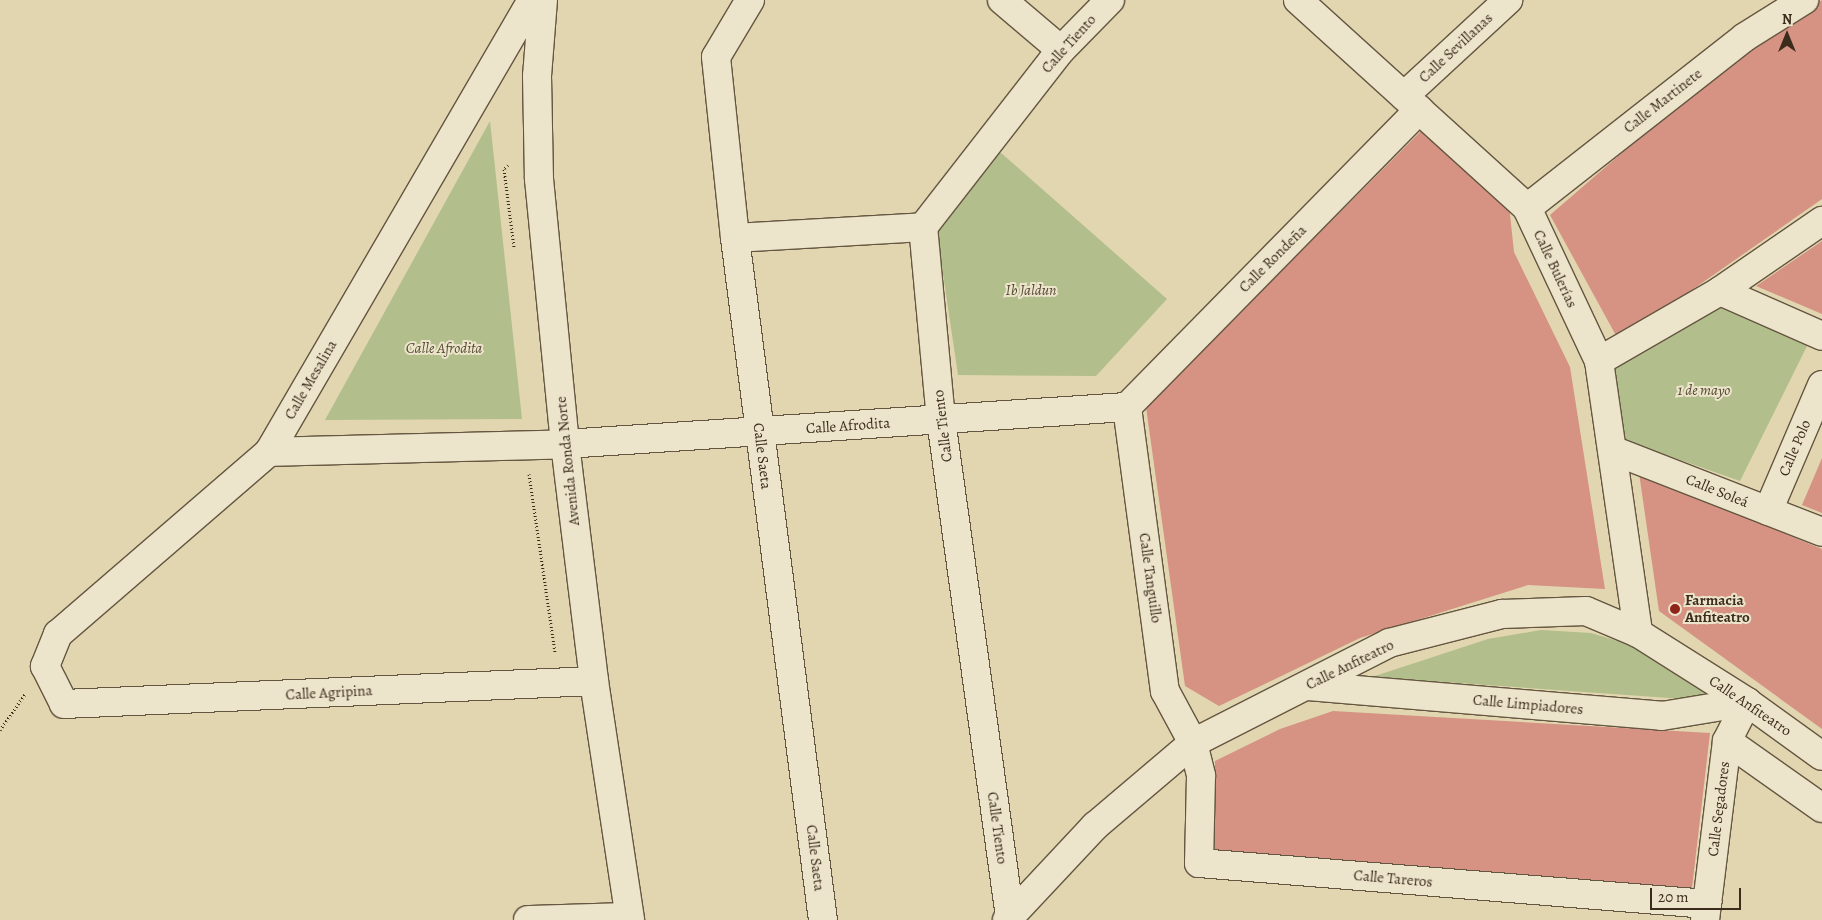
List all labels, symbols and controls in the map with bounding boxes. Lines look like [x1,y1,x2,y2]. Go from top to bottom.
street label: Calle Sevillanas [1415,9,1497,87]
north arrow [1762,10,1812,60]
text: N [1782,10,1792,29]
street label: Calle Tiento [1038,11,1100,77]
street label: Calle Martinete [1620,65,1706,137]
street label: Calle Rondeña [1236,222,1310,296]
street label: Calle Bulerías [1529,227,1581,311]
park label: Ib Jaldun [1006,282,1056,300]
street label: Calle Mesalina [281,337,341,423]
park label: Calle Afrodita [406,340,482,358]
park label: 1 de mayo [1678,382,1730,400]
street label: Calle Tiento [930,389,956,463]
street label: Avenida Ronda Norte [552,395,584,527]
street label: Calle Afrodita [805,414,891,438]
street label: Calle Polo [1775,417,1815,479]
street label: Calle Saeta [749,422,775,490]
street label: Calle Soleá [1683,470,1751,512]
street label: Calle Tanguillo [1135,532,1165,624]
place label: Farmacia Anfiteatro [1685,591,1750,626]
marker: Farmacia Anfiteatro [1669,603,1681,615]
street label: Calle Anfiteatro [1303,636,1397,694]
street label: Calle Anfiteatro [1705,672,1795,740]
street label: Calle Agripina [285,682,373,704]
street label: Calle Limpiadores [1472,691,1584,719]
street label: Calle Segadores [1704,760,1734,858]
street label: Calle Tiento [983,791,1011,865]
street label: Calle Saeta [802,824,828,892]
street label: Calle Tareros [1353,867,1433,891]
scale bar [1652,878,1743,910]
text: 20 m [1658,887,1689,907]

